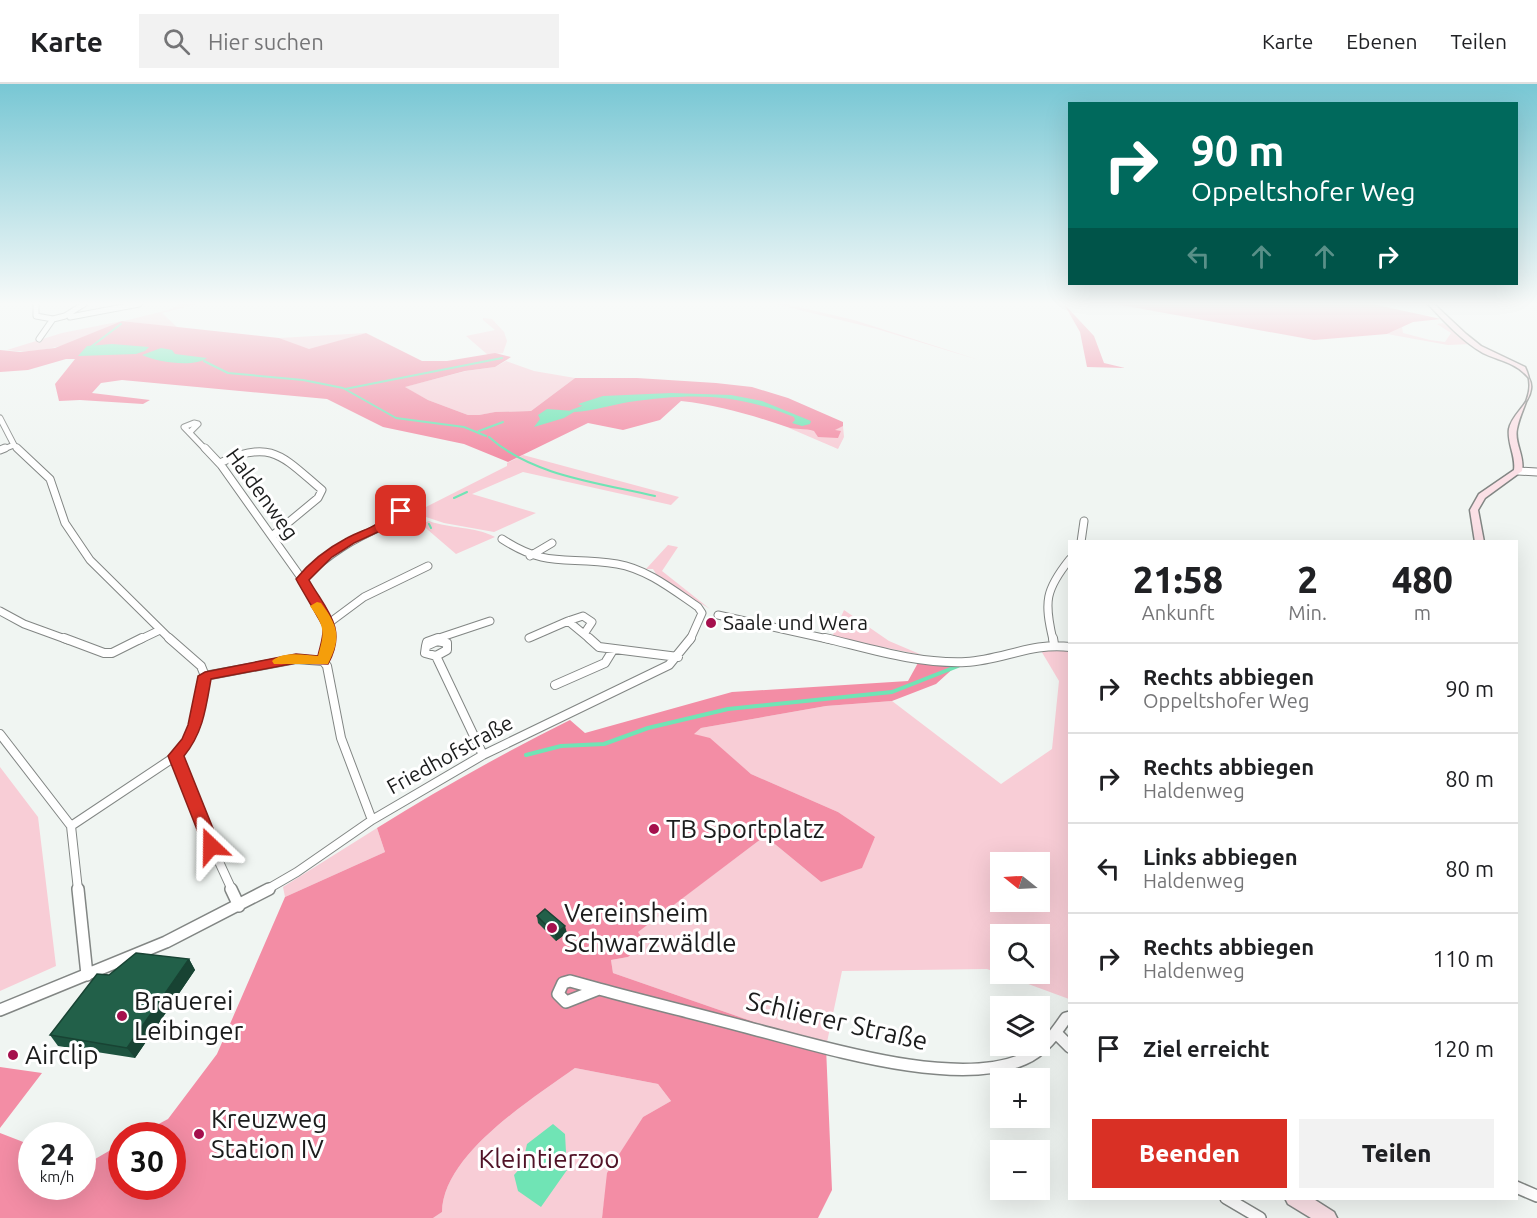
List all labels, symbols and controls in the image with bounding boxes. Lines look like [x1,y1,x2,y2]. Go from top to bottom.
search box [139,14,559,68]
icon: search [160,25,193,58]
text: Karte [30,26,103,57]
text: Hier suchen [208,29,324,54]
text: Karte [1262,29,1313,53]
text: Ebenen [1346,29,1418,53]
text: Teilen [1451,29,1507,53]
icon: right [1092,126,1170,204]
text: 90 m [1191,127,1285,174]
text: Oppeltshofer Weg [1191,176,1416,206]
icon: left [1182,240,1215,273]
icon: ahead [1245,240,1278,273]
icon: ahead [1308,240,1341,273]
icon: right [1371,240,1404,273]
street label: Haldenweg [222,443,304,544]
pin [375,485,426,536]
icon: arrive [384,494,417,527]
text: 21:58 [1133,559,1223,600]
text: 2 [1297,559,1318,600]
text: 480 [1392,559,1453,600]
text: Ankunft [1142,601,1215,624]
text: Min. [1288,601,1327,624]
text: m [1414,601,1431,624]
place label: Saale und Wera [723,610,868,634]
marker: Saale und Wera [704,616,718,630]
text: Rechts abbiegen [1143,664,1314,689]
icon: right [1092,672,1125,705]
text: 90 m [1445,676,1494,701]
text: Oppeltshofer Weg [1143,689,1309,712]
street label: Friedhofstraße [382,710,517,799]
text: Rechts abbiegen [1143,754,1314,779]
icon: right [1092,762,1125,795]
text: 80 m [1445,766,1494,791]
text: Haldenweg [1143,779,1245,802]
position arrow [179,814,243,878]
place label: TB Sportplatz [666,814,825,843]
marker: TB Sportplatz [647,822,661,836]
text: Links abbiegen [1143,844,1298,869]
north arrow [990,852,1050,912]
map controls [990,852,1050,1200]
icon: left [1092,852,1125,885]
text: 80 m [1445,856,1494,881]
text: Haldenweg [1143,869,1245,892]
place label: Vereinsheim Schwarzwäldle [564,898,737,957]
marker: Vereinsheim Schwarzwäldle [545,921,559,935]
button: search [990,924,1050,984]
text: Rechts abbiegen [1143,934,1314,959]
icon: right [1092,942,1125,975]
text: 110 m [1433,946,1494,971]
text: Haldenweg [1143,959,1245,982]
place label: Brauerei Leibinger [134,986,244,1045]
street label: Schlierer Straße [744,986,931,1055]
button: layers [990,996,1050,1056]
marker: Brauerei Leibinger [115,1009,129,1023]
icon: arrive [1092,1032,1125,1065]
text: Ziel erreicht [1143,1036,1270,1061]
text: 120 m [1433,1036,1494,1061]
place label: Airclip [25,1040,98,1069]
marker: Airclip [6,1048,20,1062]
button: + [990,1068,1050,1128]
place label: Kreuzweg Station IV [211,1104,327,1163]
button: Beenden [1092,1119,1287,1188]
button: Teilen [1299,1119,1494,1188]
speed limit sign: 30 [108,1122,186,1200]
marker: Kreuzweg Station IV [192,1127,206,1141]
text: 24 [40,1137,74,1171]
button: − [990,1140,1050,1200]
park label: Kleintierzoo [478,1144,620,1173]
text: km/h [40,1168,74,1185]

